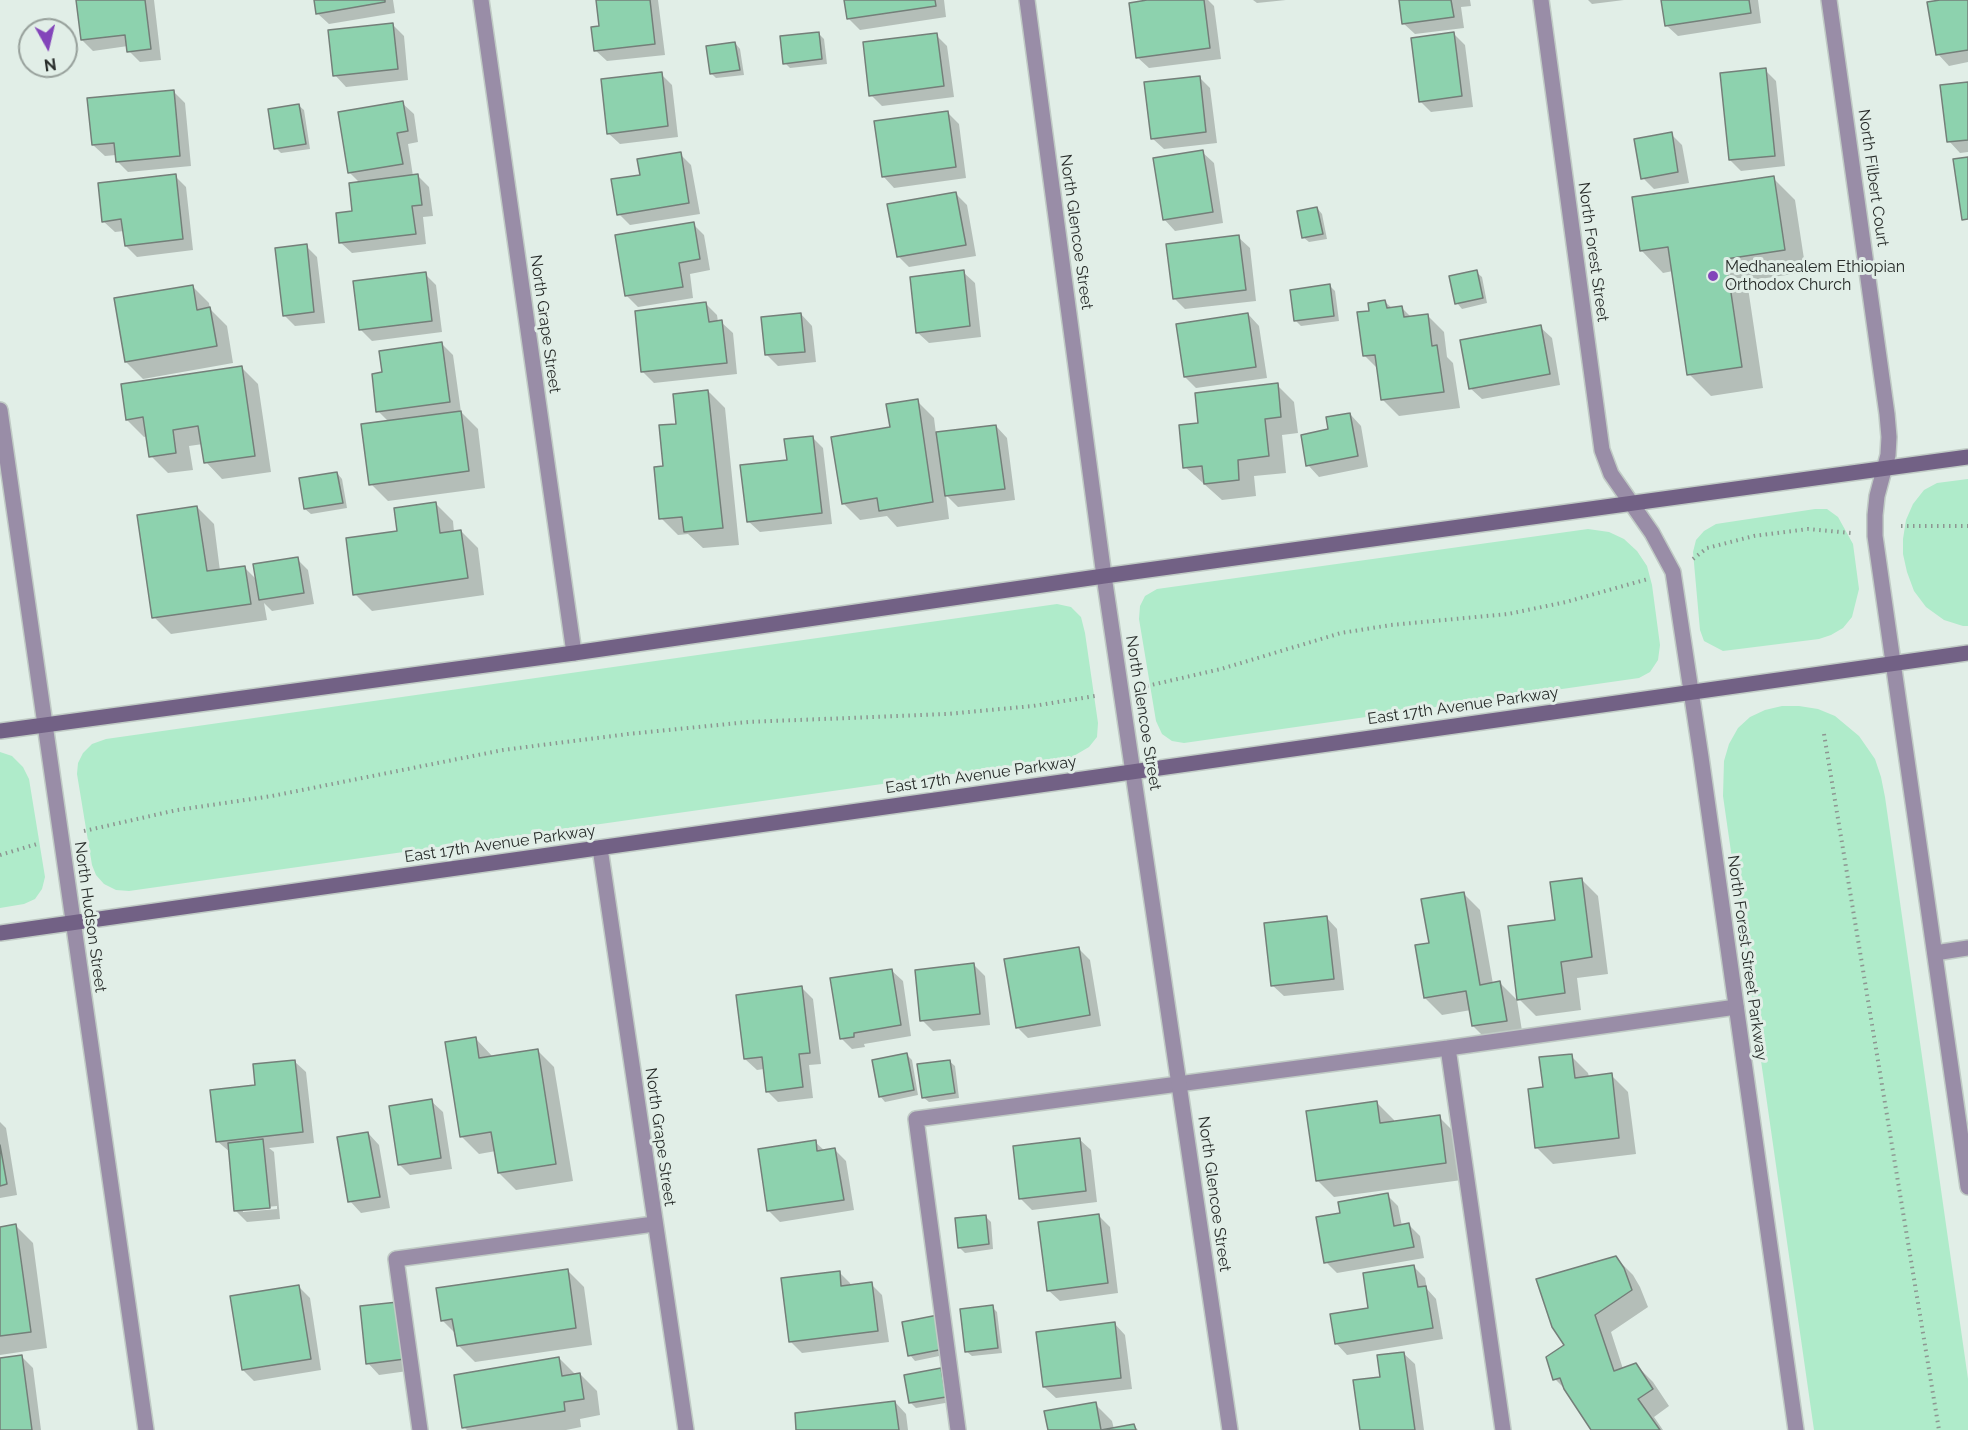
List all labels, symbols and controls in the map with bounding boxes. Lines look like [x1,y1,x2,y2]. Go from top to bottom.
north arrow [18,18,78,78]
text: N [43,54,58,75]
street label: North Filbert Court [1854,108,1892,248]
street label: North Glencoe Street [1056,153,1096,311]
street label: North Forest Street [1574,181,1612,323]
street label: North Grape Street [526,254,564,394]
place label: Medhanealem Ethiopian Orthodox Church [1725,257,1905,295]
marker: Medhanealem Ethiopian Orthodox Church [1706,269,1720,283]
street label: North Glencoe Street [1121,634,1165,792]
street label: East 17th Avenue Parkway [1366,683,1560,729]
street label: East 17th Avenue Parkway [884,752,1078,798]
street label: East 17th Avenue Parkway [403,821,597,867]
street label: North Hudson Street [70,840,110,994]
street label: North Forest Street Parkway [1723,854,1771,1062]
street label: North Grape Street [641,1067,679,1207]
street label: North Glencoe Street [1194,1115,1234,1273]

